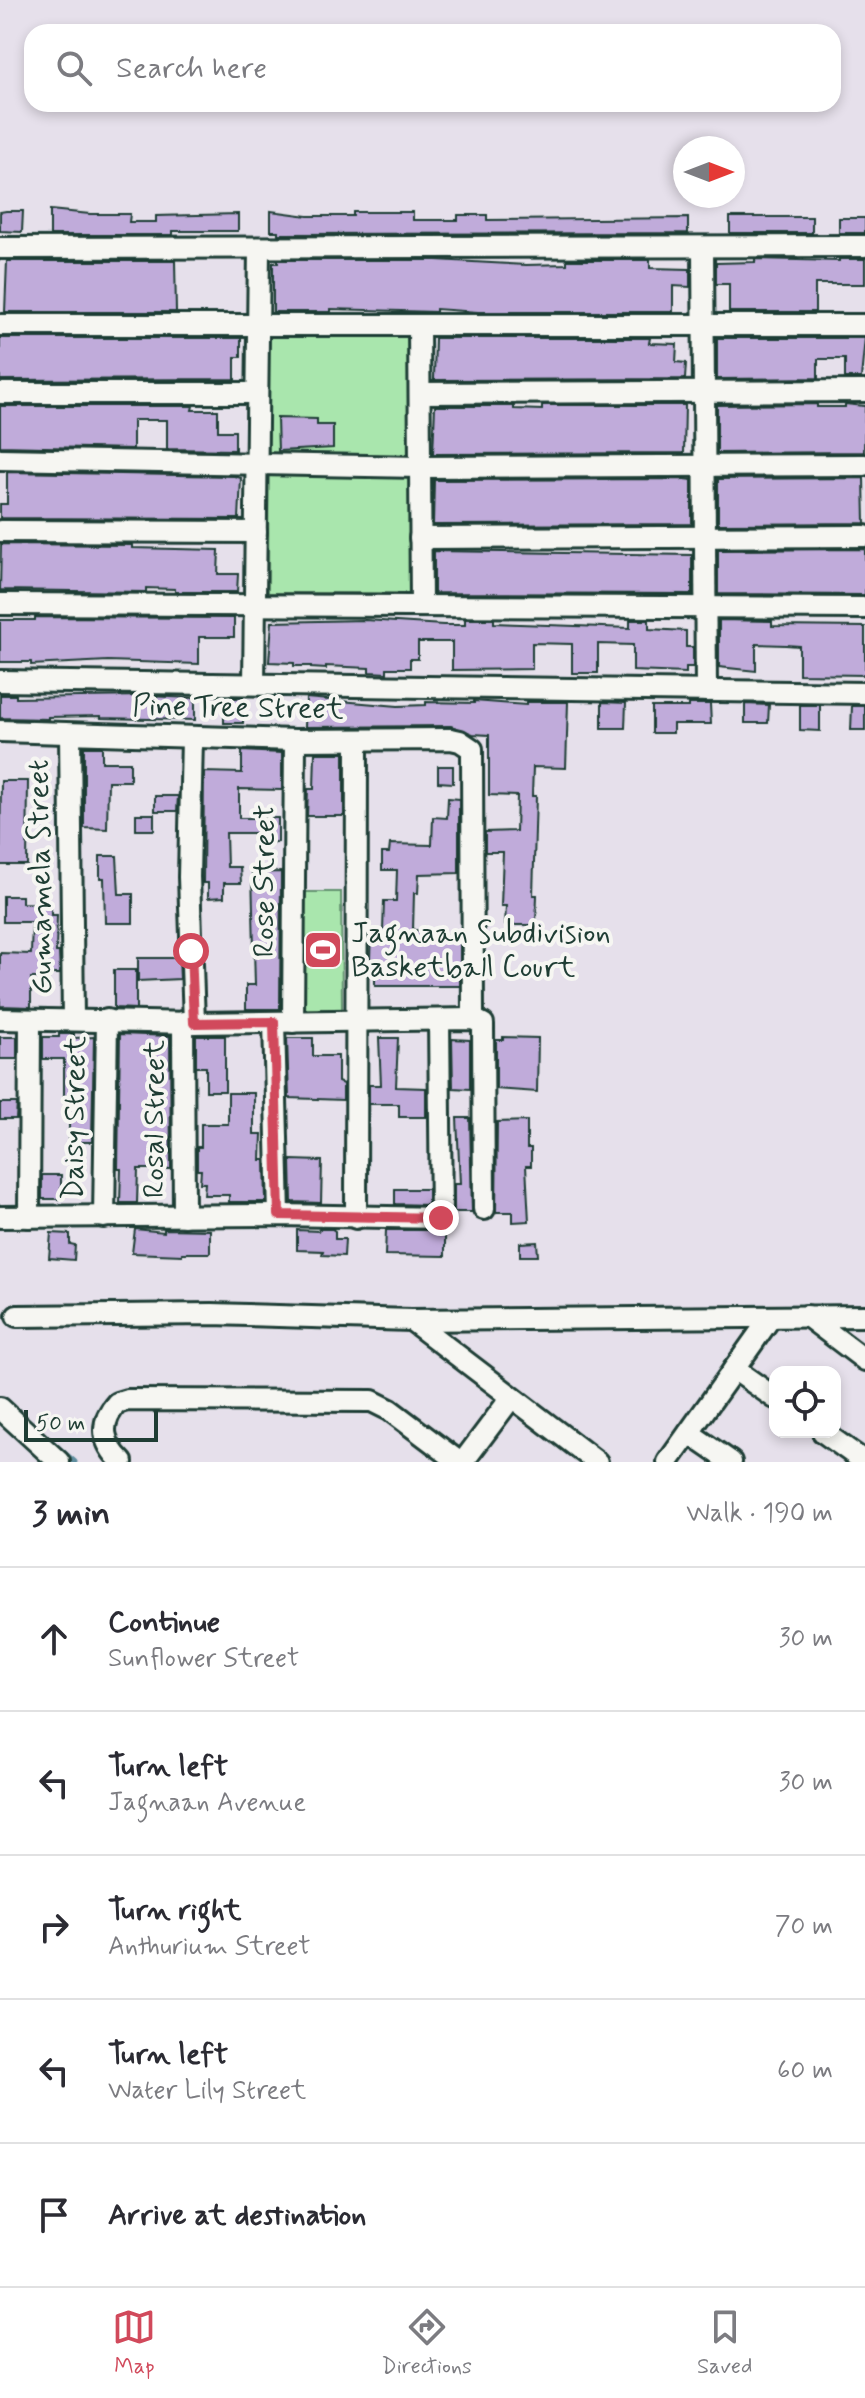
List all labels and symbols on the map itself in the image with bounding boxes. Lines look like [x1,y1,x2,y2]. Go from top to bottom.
north arrow [673,136,745,208]
street label: Pine Tree Street [132,687,344,729]
street label: Gumamela Street [19,759,63,995]
street label: Rose Street [245,805,284,957]
place label: Jagnaan Subdivision Basketball Court [351,914,611,987]
sports icon: Jagnaan Subdivision Basketball Court [302,929,344,971]
route start [173,933,209,969]
street label: Daisy Street [54,1035,96,1200]
street label: Rosal Street [135,1039,174,1198]
route end [423,1200,459,1236]
scale bar [24,1406,158,1442]

